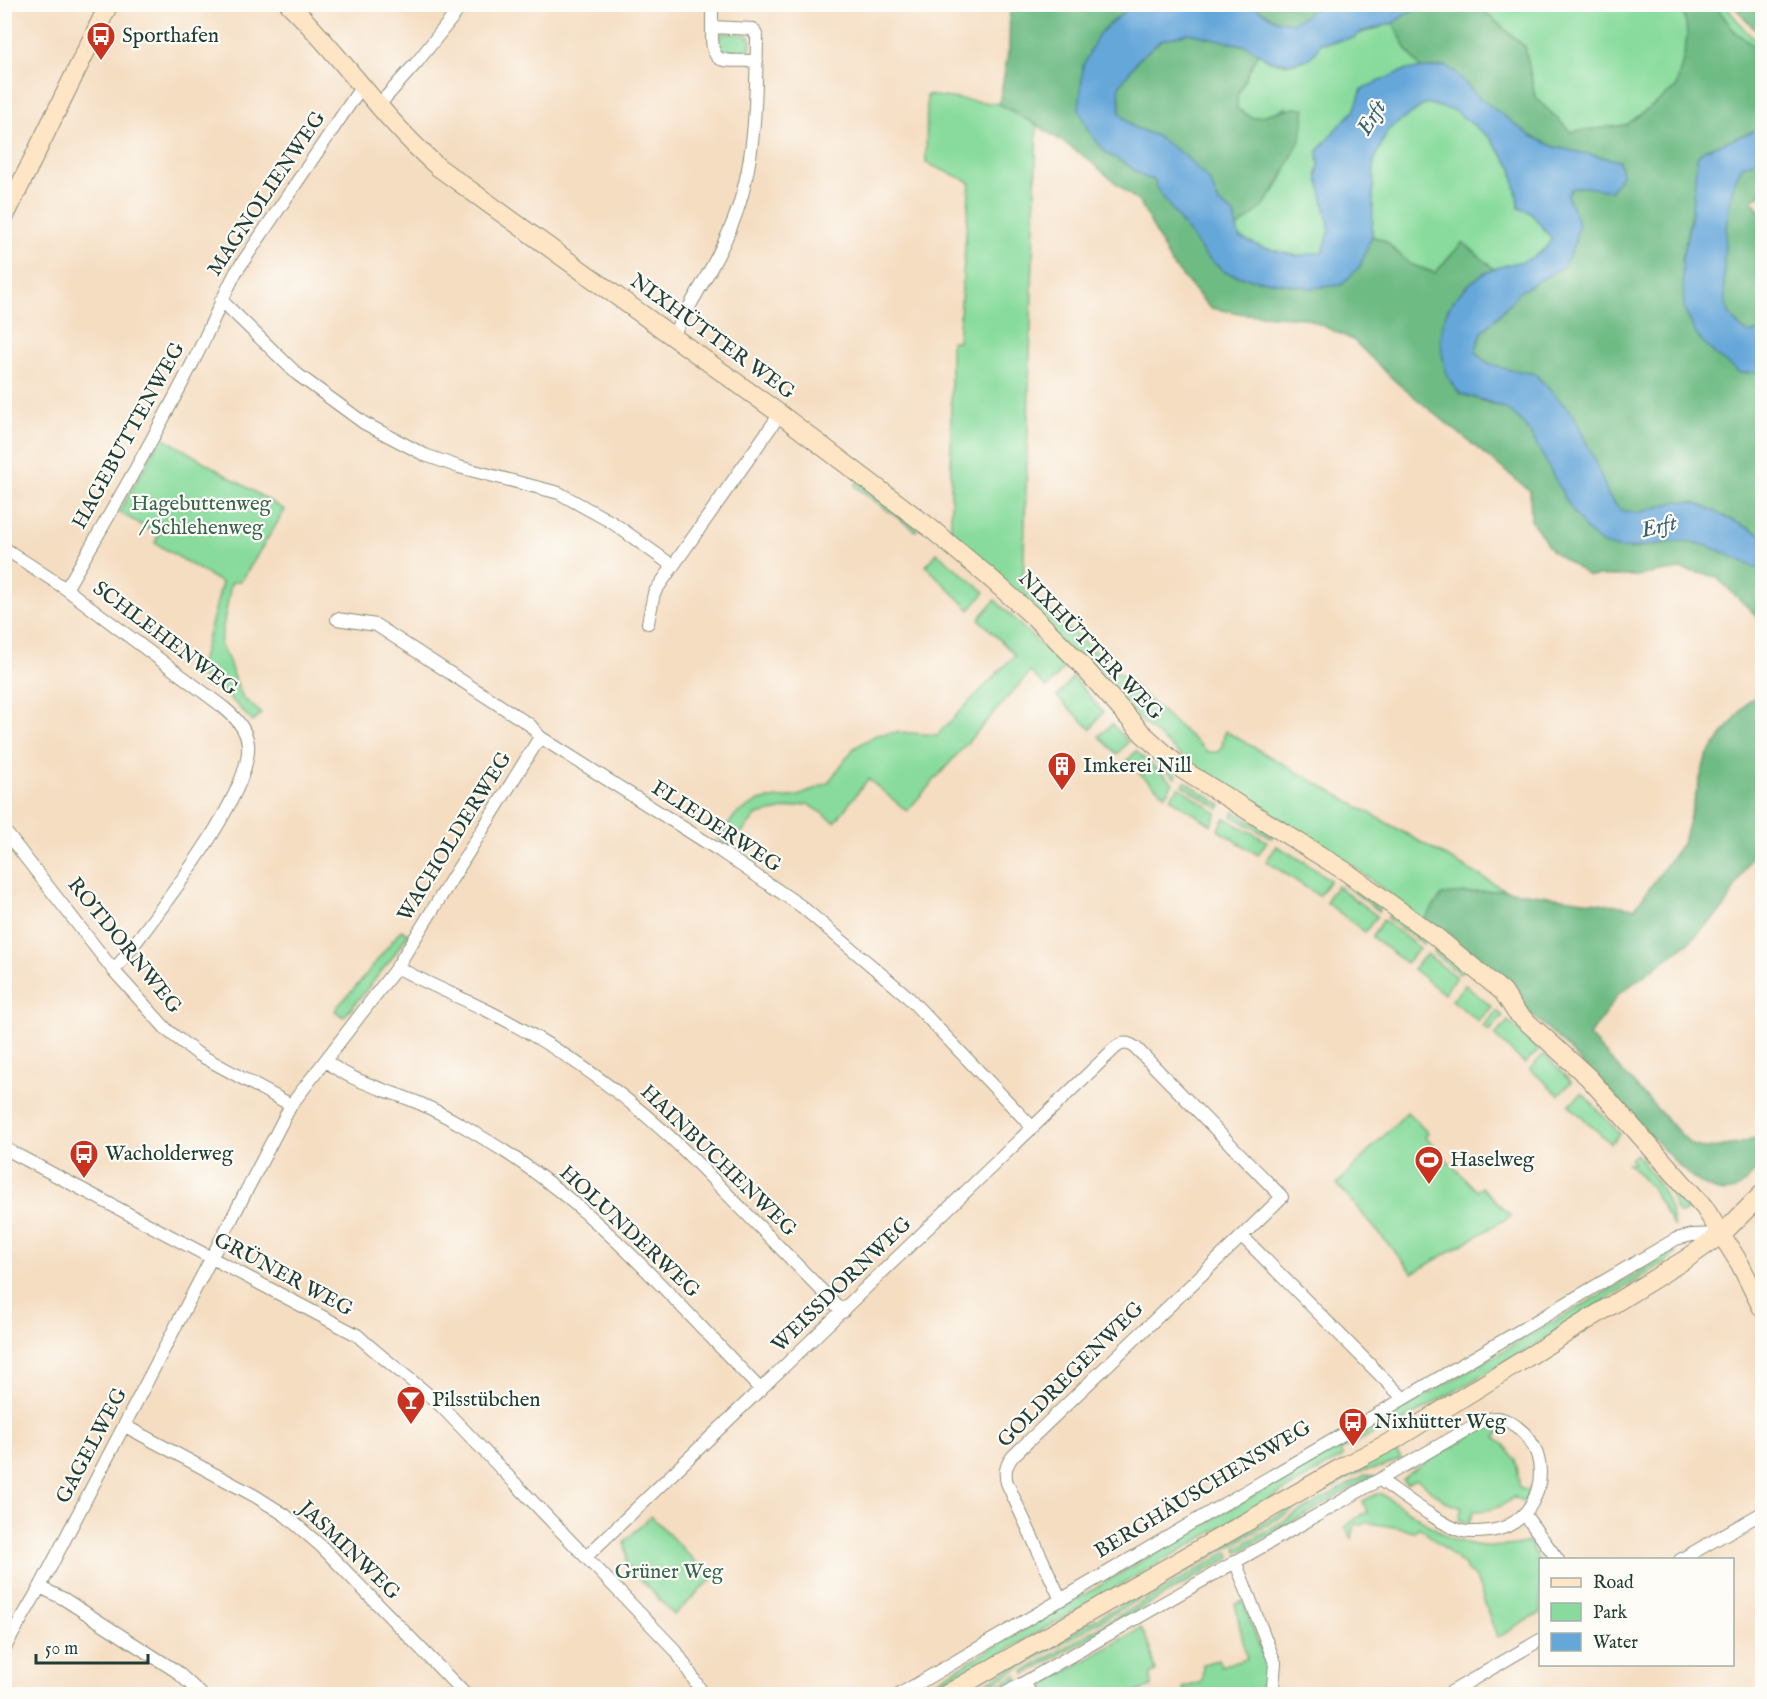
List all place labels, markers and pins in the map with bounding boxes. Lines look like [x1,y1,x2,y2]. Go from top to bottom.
bus stop icon: Sporthafen [85,20,117,62]
place label: Sporthafen [122,23,219,50]
building icon: Imkerei Nill [1046,750,1078,792]
place label: Imkerei Nill [1083,753,1192,780]
bus stop icon: Wacholderweg [68,1138,100,1180]
place label: Wacholderweg [105,1141,234,1168]
sports icon: Haselweg [1413,1144,1445,1186]
place label: Haselweg [1450,1147,1535,1174]
bar icon: Pilsstübchen [395,1384,427,1426]
place label: Pilsstübchen [432,1387,541,1414]
bus stop icon: Nixhütter Weg [1337,1406,1369,1448]
place label: Nixhütter Weg [1374,1409,1507,1436]

